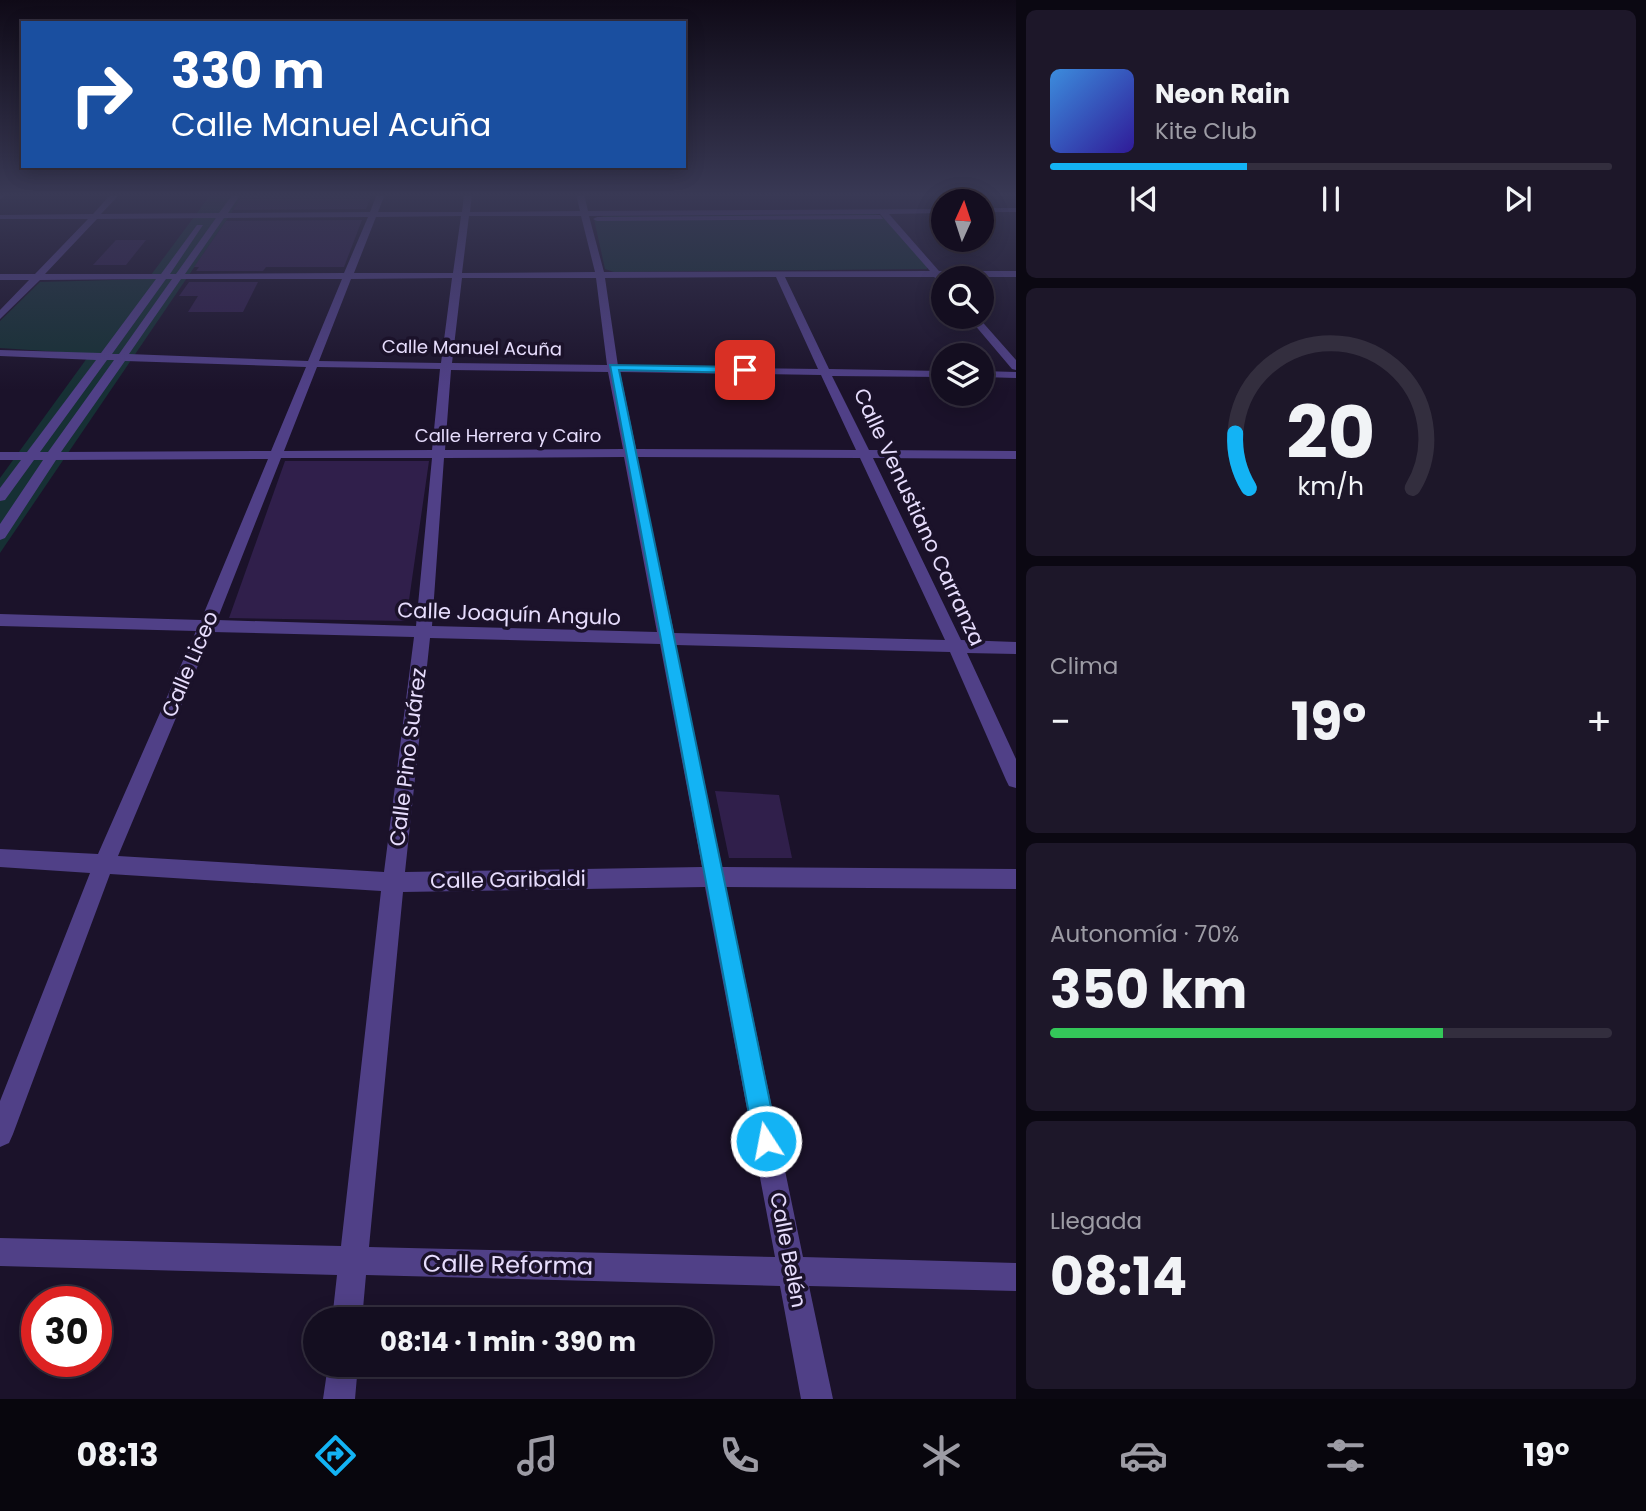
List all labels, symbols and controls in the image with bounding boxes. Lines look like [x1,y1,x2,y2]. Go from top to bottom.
text: 330 m [171,37,325,105]
icon: right [56,49,147,140]
text: Neon Rain [1155,76,1290,112]
text: Calle Manuel Acuña [171,102,491,147]
text: Kite Club [1155,115,1257,147]
icon: previous [1125,180,1163,218]
icon: pause [1312,180,1350,218]
icon: next [1499,180,1537,218]
north arrow [931,189,994,252]
map controls [931,189,994,406]
button: search [931,266,994,329]
street label: Calle Manuel Acuña [382,333,562,362]
pin [715,340,775,400]
button: layers [931,343,994,406]
icon: arrive [726,351,764,389]
text: 20 [1286,382,1376,483]
street label: Calle Venustiano Carranza [847,383,992,650]
street label: Calle Herrera y Cairo [415,423,601,448]
text: km/h [1298,468,1364,503]
street label: Calle Joaquín Angulo [397,595,621,632]
street label: Calle Liceo [154,606,225,721]
text: Clima [1050,650,1118,682]
street label: Calle Pino Suárez [382,666,433,848]
text: 19° [1291,685,1366,758]
text: − [1050,695,1071,748]
text: + [1586,695,1612,748]
street label: Calle Garibaldi [430,864,586,895]
text: Autonomía · 70% [1050,918,1239,950]
text: 350 km [1050,953,1247,1026]
position arrow [729,1104,803,1178]
street label: Calle Belén [763,1190,814,1310]
text: Llegada [1050,1205,1142,1237]
text: 08:14 [1050,1240,1187,1313]
street label: Calle Reforma [422,1247,594,1282]
speed limit sign: 30 [21,1286,112,1377]
text: 08:14 · 1 min · 390 m [380,1324,636,1360]
icon: directions [311,1431,360,1480]
icon: music [513,1431,562,1480]
icon: phone [715,1431,764,1480]
icon: climate [917,1431,966,1480]
icon: car [1119,1431,1168,1480]
icon: filters [1321,1431,1370,1480]
text: 08:13 [76,1432,159,1477]
text: 19° [1523,1432,1570,1477]

